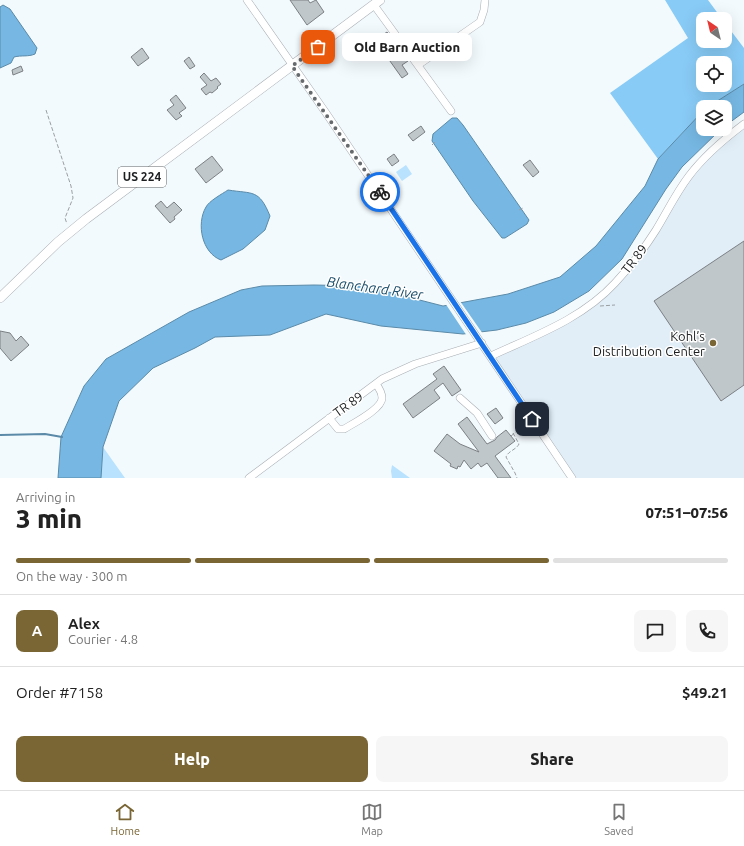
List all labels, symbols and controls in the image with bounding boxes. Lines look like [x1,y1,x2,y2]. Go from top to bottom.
north arrow [696,12,732,48]
map controls [696,12,732,136]
pin [301,30,335,64]
callout: Old Barn Auction [342,33,472,61]
icon: bag [307,36,329,58]
text: Old Barn Auction [354,40,460,54]
button: locate [696,56,732,92]
button: layers [696,100,732,136]
road number: US 224 [118,167,166,187]
courier [360,172,400,212]
icon: bike [369,181,391,203]
street label: TR 89 [618,242,650,276]
water label: Blanchard River [326,273,425,303]
place label: Kohl’s Distribution Center [593,329,705,358]
marker: Kohl’s Distribution Center [708,338,718,348]
street label: TR 89 [331,389,365,419]
pin [515,402,549,436]
icon: home [521,408,543,430]
text: Arriving in [16,490,75,504]
text: 3 min [16,504,82,533]
text: 07:51–07:56 [645,504,728,521]
text: On the way · 300 m [16,569,128,583]
button: chat [634,610,676,652]
button: phone [686,610,728,652]
text: Alex [68,615,100,632]
text: A [32,622,42,639]
text: Courier · 4.8 [68,632,138,646]
text: Order #7158 [16,684,103,701]
text: $49.21 [682,684,728,701]
button: Help [16,736,368,782]
button: Share [376,736,728,782]
tab: Home [111,801,140,837]
tab: Map [361,801,383,837]
tab: Saved [604,801,633,837]

